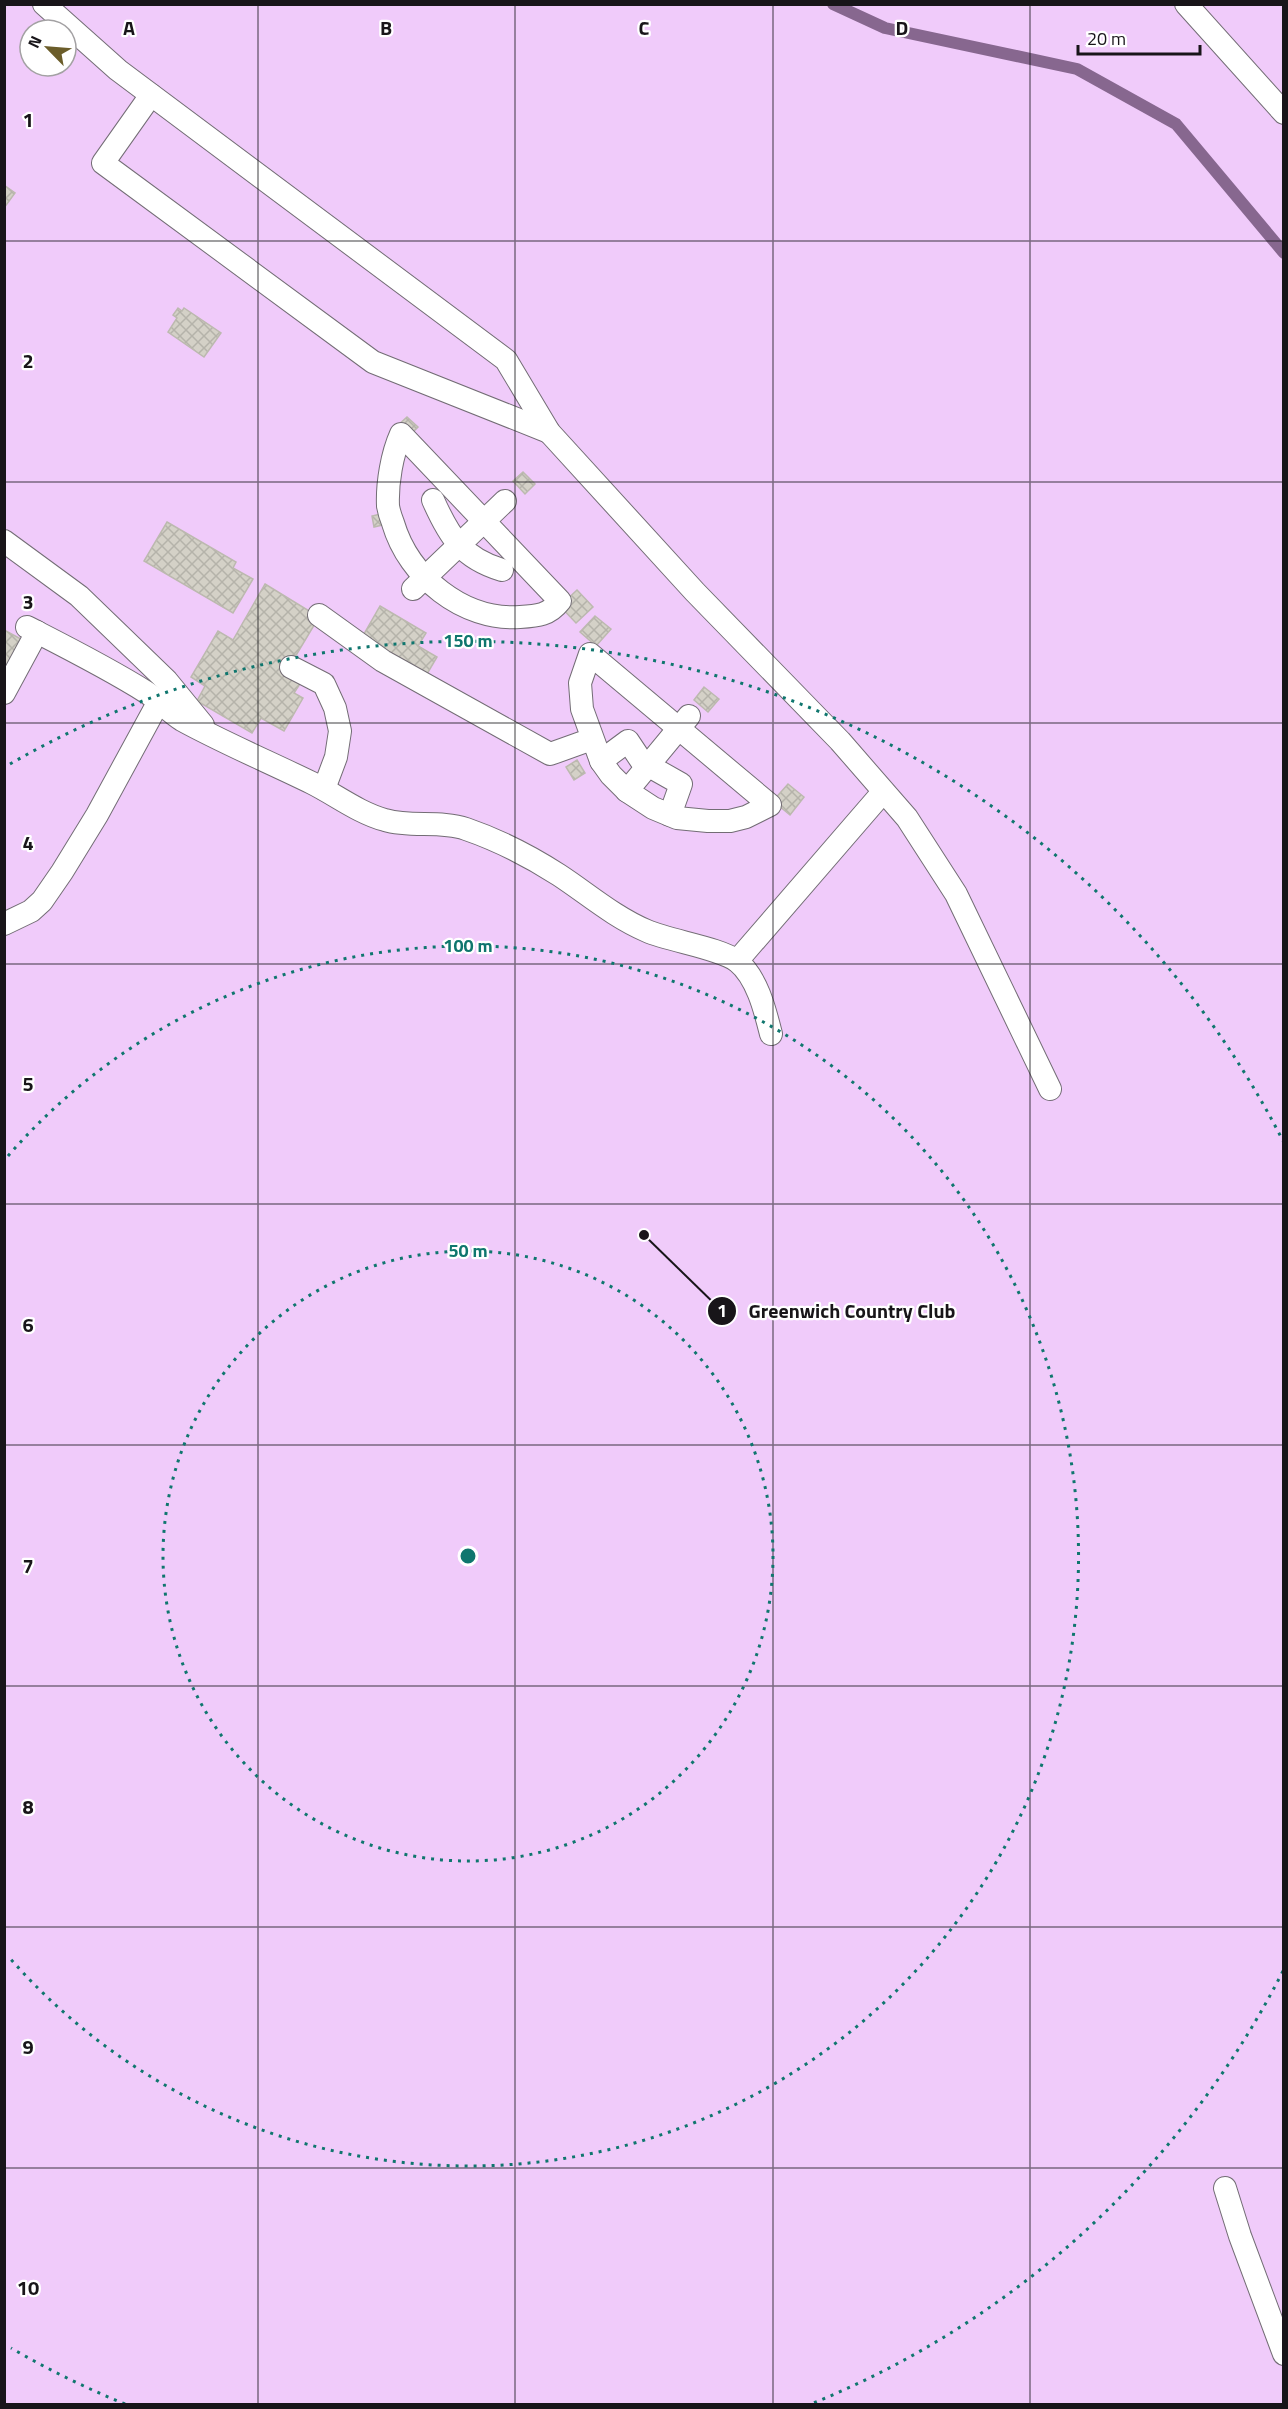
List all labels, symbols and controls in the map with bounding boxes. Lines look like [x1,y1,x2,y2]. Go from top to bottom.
text: A [123,12,135,43]
text: B [380,12,392,43]
text: C [639,12,650,43]
text: D [896,12,908,43]
north arrow [18,18,78,78]
scale bar [1078,18,1200,56]
text: 20 m [1087,25,1126,52]
text: N [21,32,48,52]
text: 1 [22,104,34,135]
text: 2 [22,345,34,376]
text: 3 [22,586,34,617]
text: 150 m [443,627,493,654]
text: 4 [22,827,34,858]
text: 100 m [443,932,493,959]
text: 5 [22,1068,34,1099]
text: 50 m [448,1237,488,1264]
callout: Greenwich Country Club [707,1292,968,1330]
text: Greenwich Country Club [749,1295,956,1326]
text: 1 [717,1297,727,1324]
text: 6 [22,1309,34,1340]
centre of rings [458,1546,478,1566]
text: 7 [22,1550,34,1581]
text: 8 [22,1791,34,1822]
text: 9 [22,2031,34,2062]
text: 10 [17,2272,39,2303]

